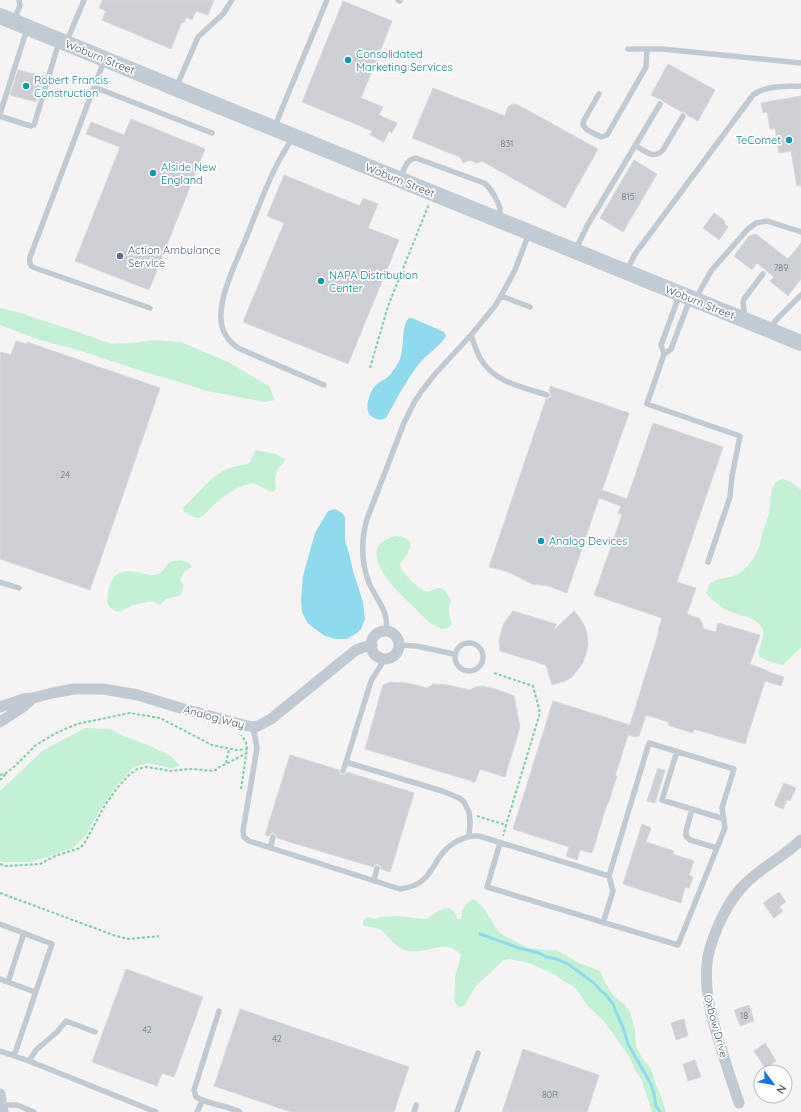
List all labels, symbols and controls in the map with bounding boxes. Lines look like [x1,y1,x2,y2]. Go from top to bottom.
street label: Woburn Street [63,37,137,77]
place label: Consolidated Marketing Services [356,47,453,74]
marker: Consolidated Marketing Services [343,55,353,65]
place label: Robert Francis Construction [34,73,108,100]
marker: Robert Francis Construction [21,81,31,91]
place label: TeComet [736,133,781,147]
marker: TeComet [784,135,794,145]
house number: 831 [501,138,513,149]
place label: Alside New England [161,160,217,187]
street label: Woburn Street [363,160,437,200]
marker: Alside New England [148,168,158,178]
house number: 815 [621,191,635,202]
place label: Action Ambulance Service [128,243,220,270]
marker: Action Ambulance Service [115,251,125,261]
house number: 789 [774,262,788,273]
place label: NAPA Distribution Center [329,268,418,295]
marker: NAPA Distribution Center [316,276,326,286]
street label: Woburn Street [663,282,737,322]
house number: 24 [60,469,70,480]
place label: Analog Devices [549,534,627,548]
marker: Analog Devices [536,536,546,546]
street label: Analog Way [182,702,246,732]
street label: Oxbow Drive [701,993,731,1059]
house number: 18 [740,1010,748,1021]
house number: 42 [142,1024,152,1035]
house number: 42 [272,1033,282,1044]
north arrow [753,1064,793,1104]
text: N [773,1082,790,1096]
house number: 80R [542,1089,558,1100]

